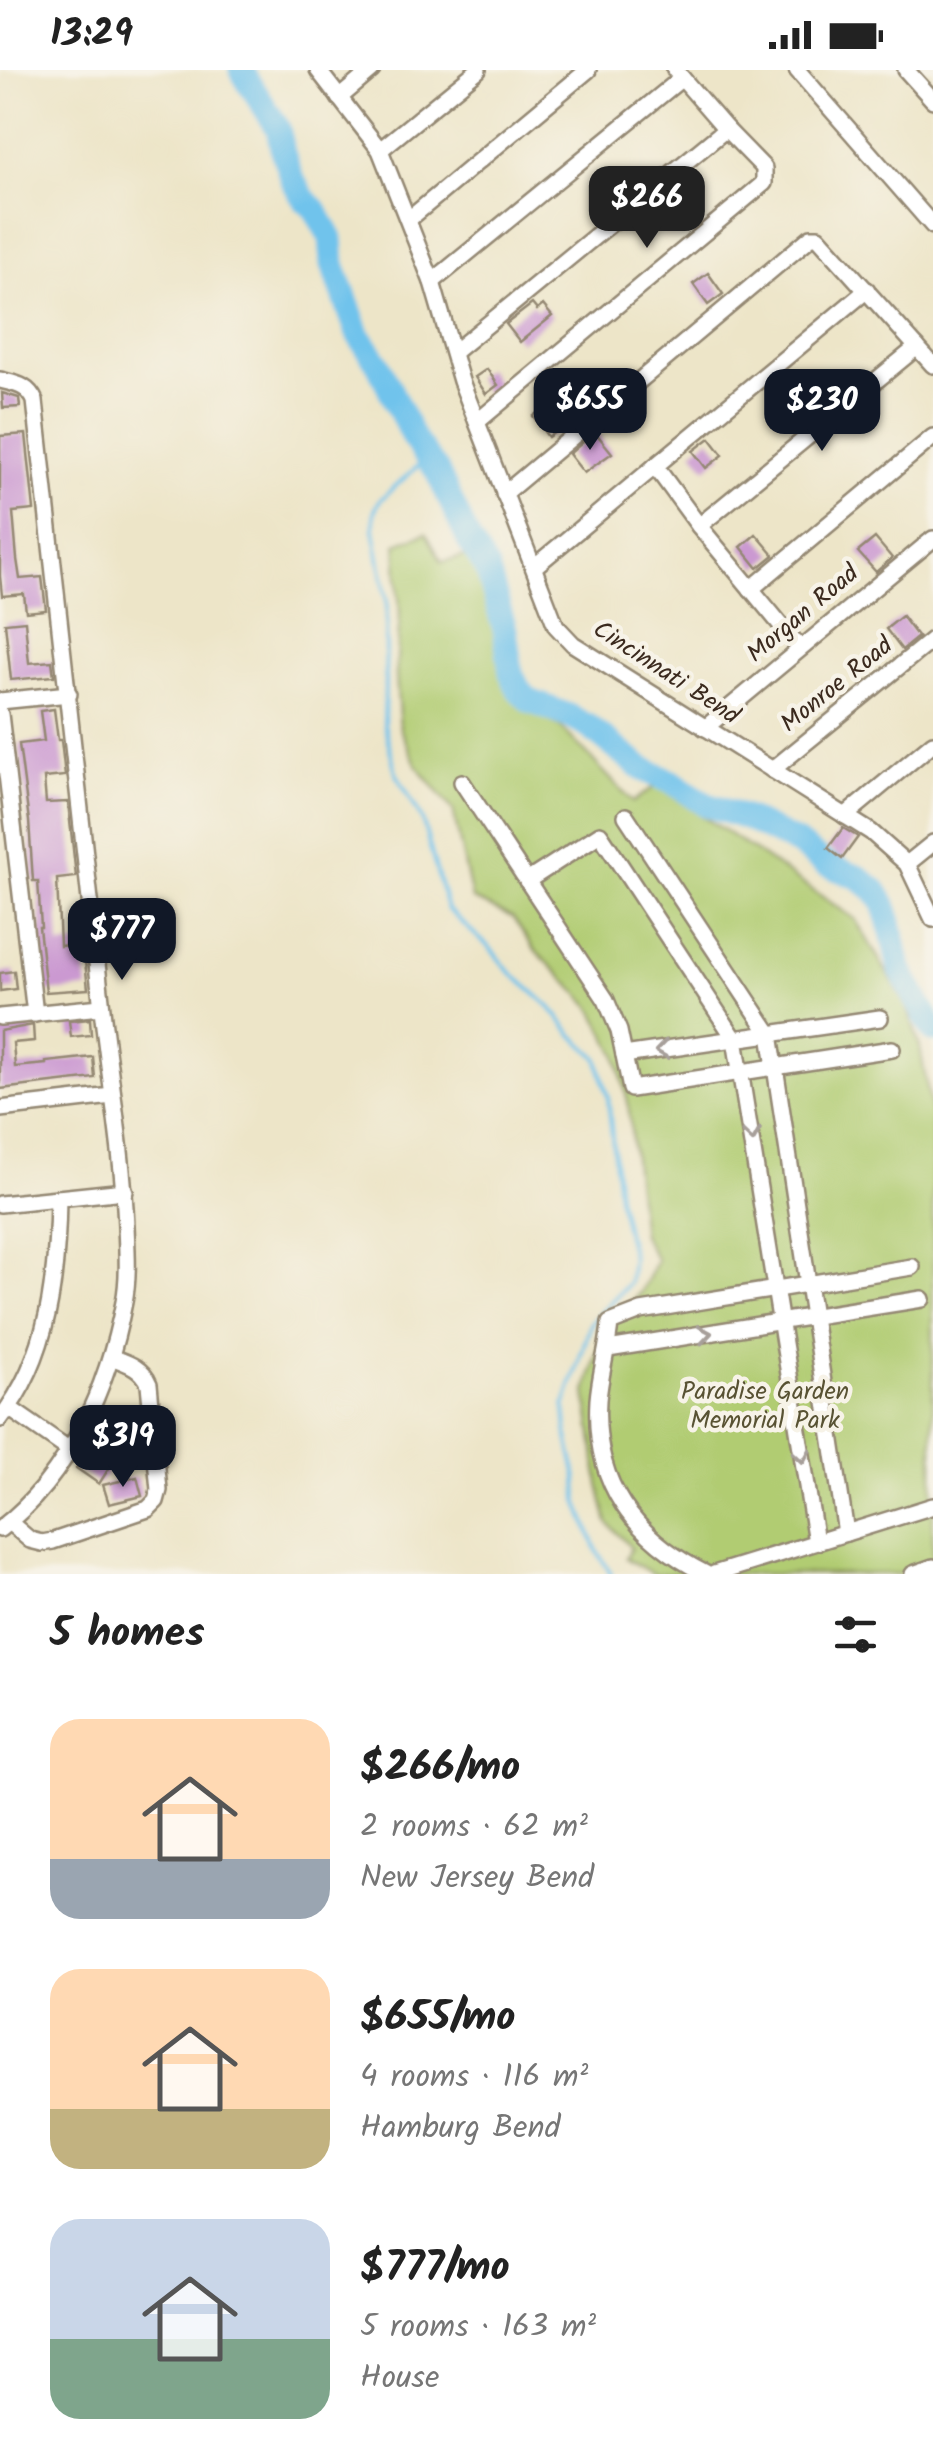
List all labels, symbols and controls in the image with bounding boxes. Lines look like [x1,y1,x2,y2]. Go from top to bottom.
text: 13:29 [50,5,133,65]
pin: $266 [588,166,706,251]
text: $266 [611,173,683,224]
pin: $655 [531,368,649,453]
pin: $230 [763,369,881,454]
text: $655 [556,375,624,426]
text: $230 [786,376,858,427]
street label: Morgan Road [738,554,869,673]
street label: Cincinnati Bend [585,610,749,736]
street label: Monroe Road [772,626,903,743]
pin: $777 [63,898,181,983]
text: $777 [90,905,154,956]
one-way arrow [654,1038,671,1059]
one-way arrow [740,1127,761,1143]
one-way arrow [696,1325,713,1346]
park label: Paradise Garden Memorial Park [681,1372,849,1441]
pin: $319 [64,1405,182,1490]
text: $319 [92,1412,154,1463]
one-way arrow [791,1448,812,1464]
text: 5 homes [50,1601,205,1668]
icon: filters [828,1607,883,1662]
text: $266/mo [360,1735,520,1802]
icon: home [130,1759,250,1879]
text: 2 rooms · 62 m² [360,1802,588,1853]
text: New Jersey Bend [360,1853,594,1904]
text: $655/mo [360,1985,516,2052]
icon: home [130,2009,250,2129]
text: 4 rooms · 116 m² [360,2052,588,2103]
text: Hamburg Bend [360,2103,561,2154]
text: $777/mo [360,2235,510,2302]
icon: home [130,2259,250,2379]
text: 5 rooms · 163 m² [360,2302,596,2353]
text: House [360,2353,439,2404]

